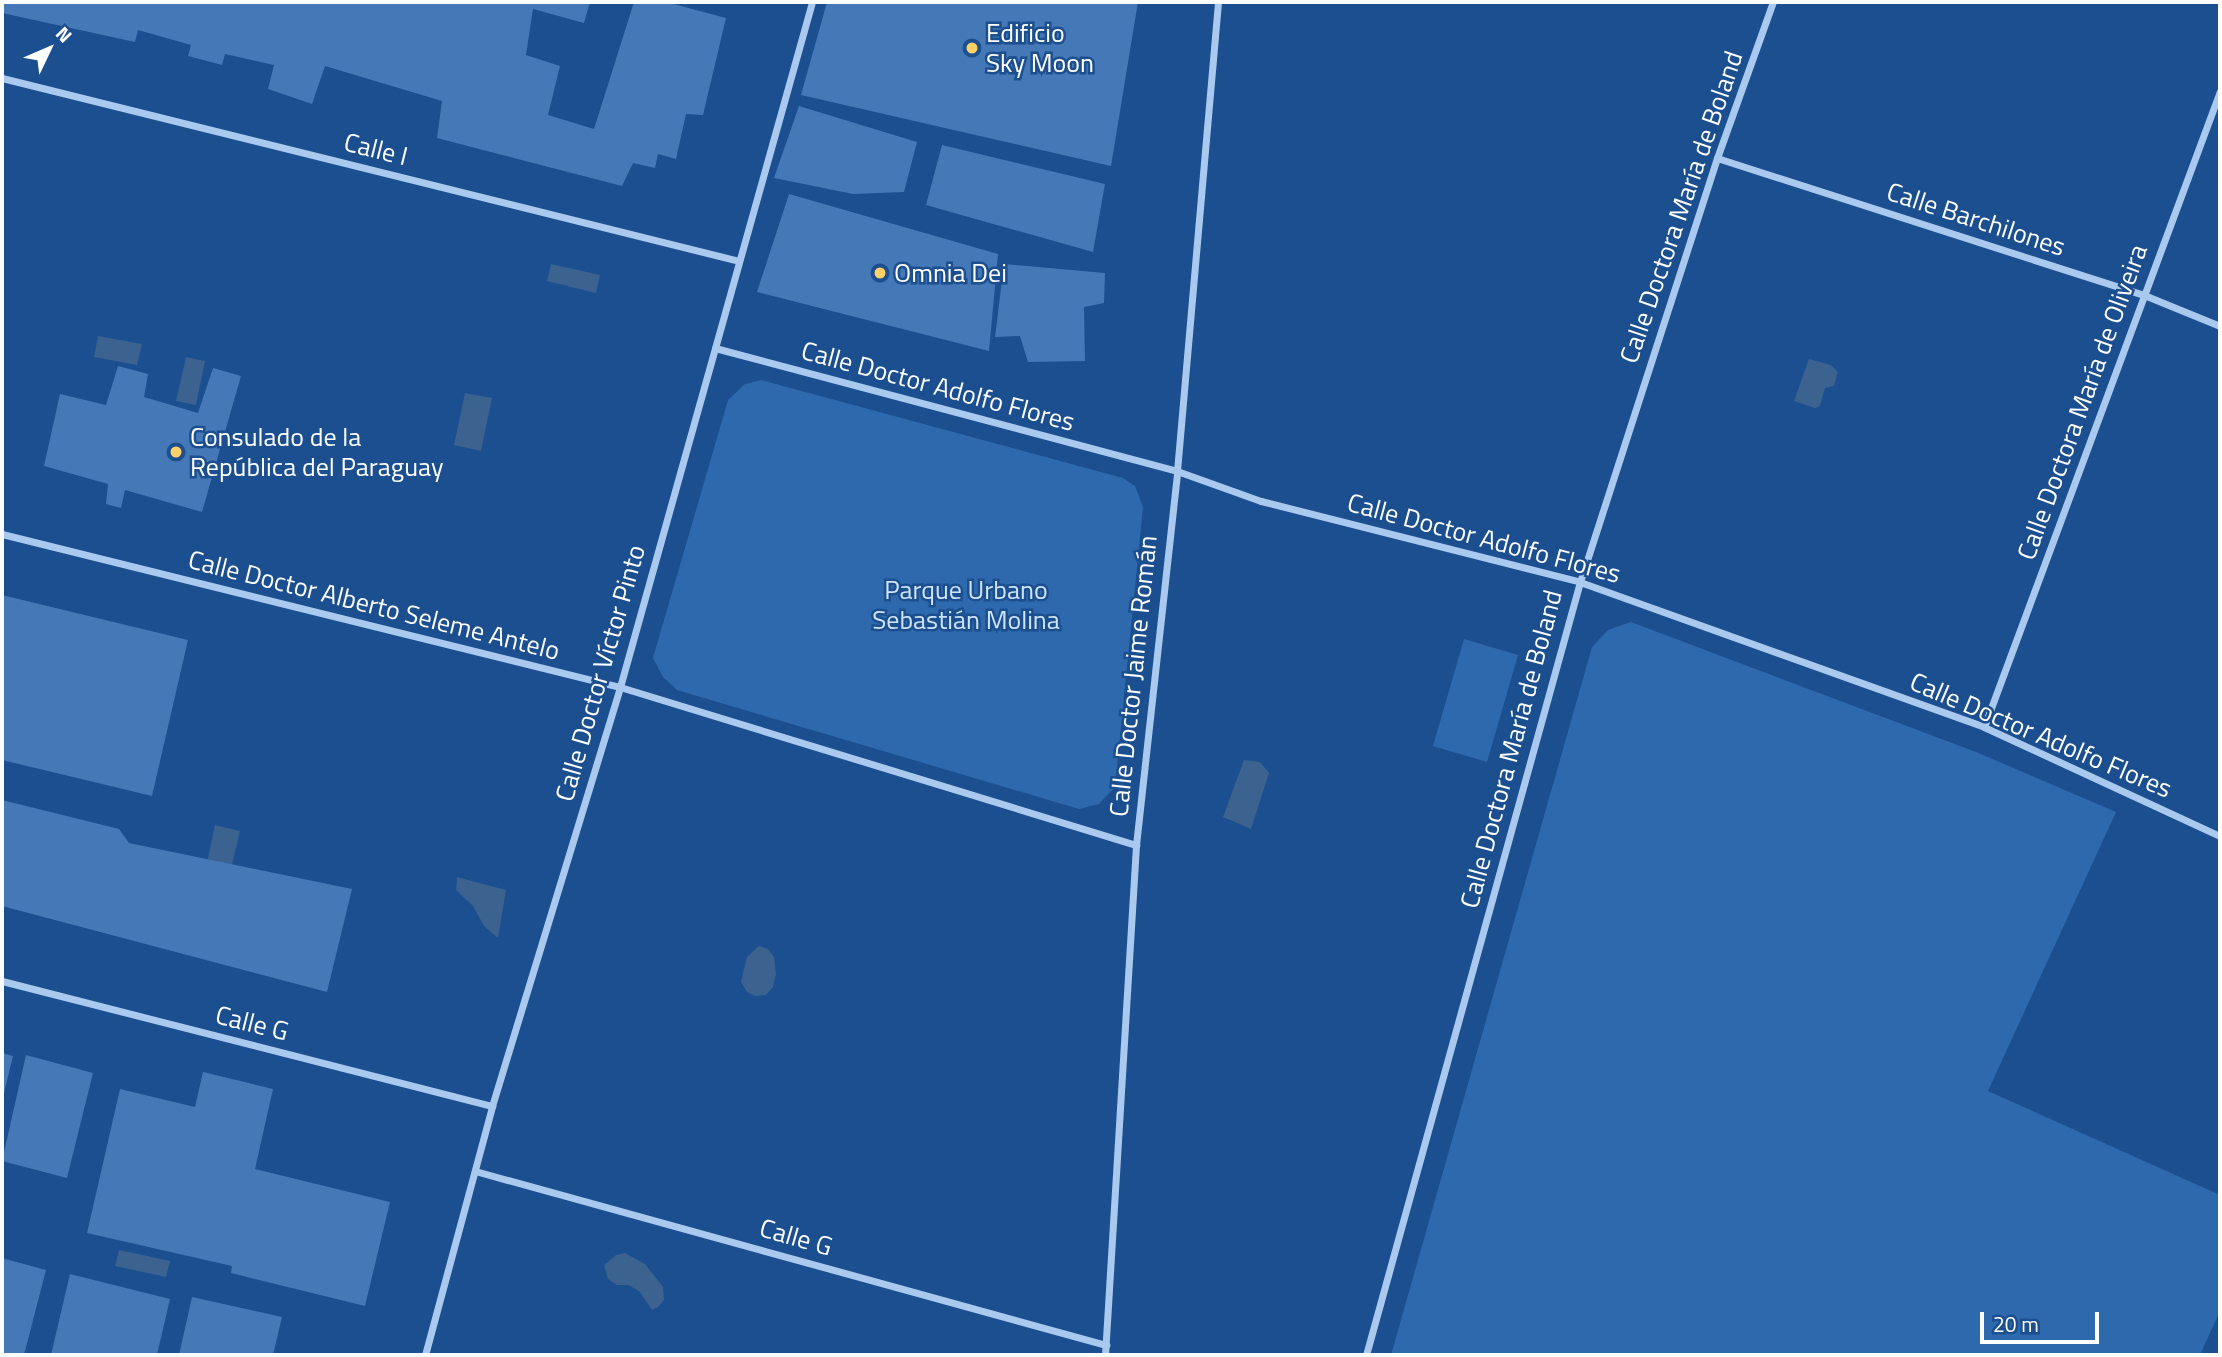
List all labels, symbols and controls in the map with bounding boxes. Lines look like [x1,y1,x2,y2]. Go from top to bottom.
north arrow [14,14,84,84]
place label: Edificio Sky Moon [986,17,1094,78]
text: N [49,19,79,49]
marker: Edificio Sky Moon [964,40,980,56]
street label: Calle Doctora María de Boland [1613,47,1749,367]
street label: Calle I [341,126,411,172]
street label: Calle Barchilones [1883,175,2069,263]
street label: Calle Doctora María de Oliveira [2010,240,2154,564]
place label: Omnia Dei [894,257,1007,289]
marker: Omnia Dei [872,265,888,281]
street label: Calle Doctor Adolfo Flores [798,335,1078,437]
place label: Consulado de la República del Paraguay [190,421,443,482]
marker: Consulado de la República del Paraguay [168,444,184,460]
street label: Calle Doctor Adolfo Flores [1344,487,1624,589]
street label: Calle Doctor Jaime Román [1103,534,1163,818]
street label: Calle Doctor Víctor Pinto [548,541,652,805]
street label: Calle Doctor Alberto Seleme Antelo [185,544,563,666]
park label: Parque Urbano Sebastián Molina [872,574,1060,636]
street label: Calle Doctora María de Boland [1454,587,1568,911]
street label: Calle Doctor Adolfo Flores [1905,666,2177,804]
street label: Calle G [212,999,292,1047]
street label: Calle G [756,1212,836,1262]
scale bar [1984,1298,2103,1342]
text: 20 m [1993,1308,2039,1340]

